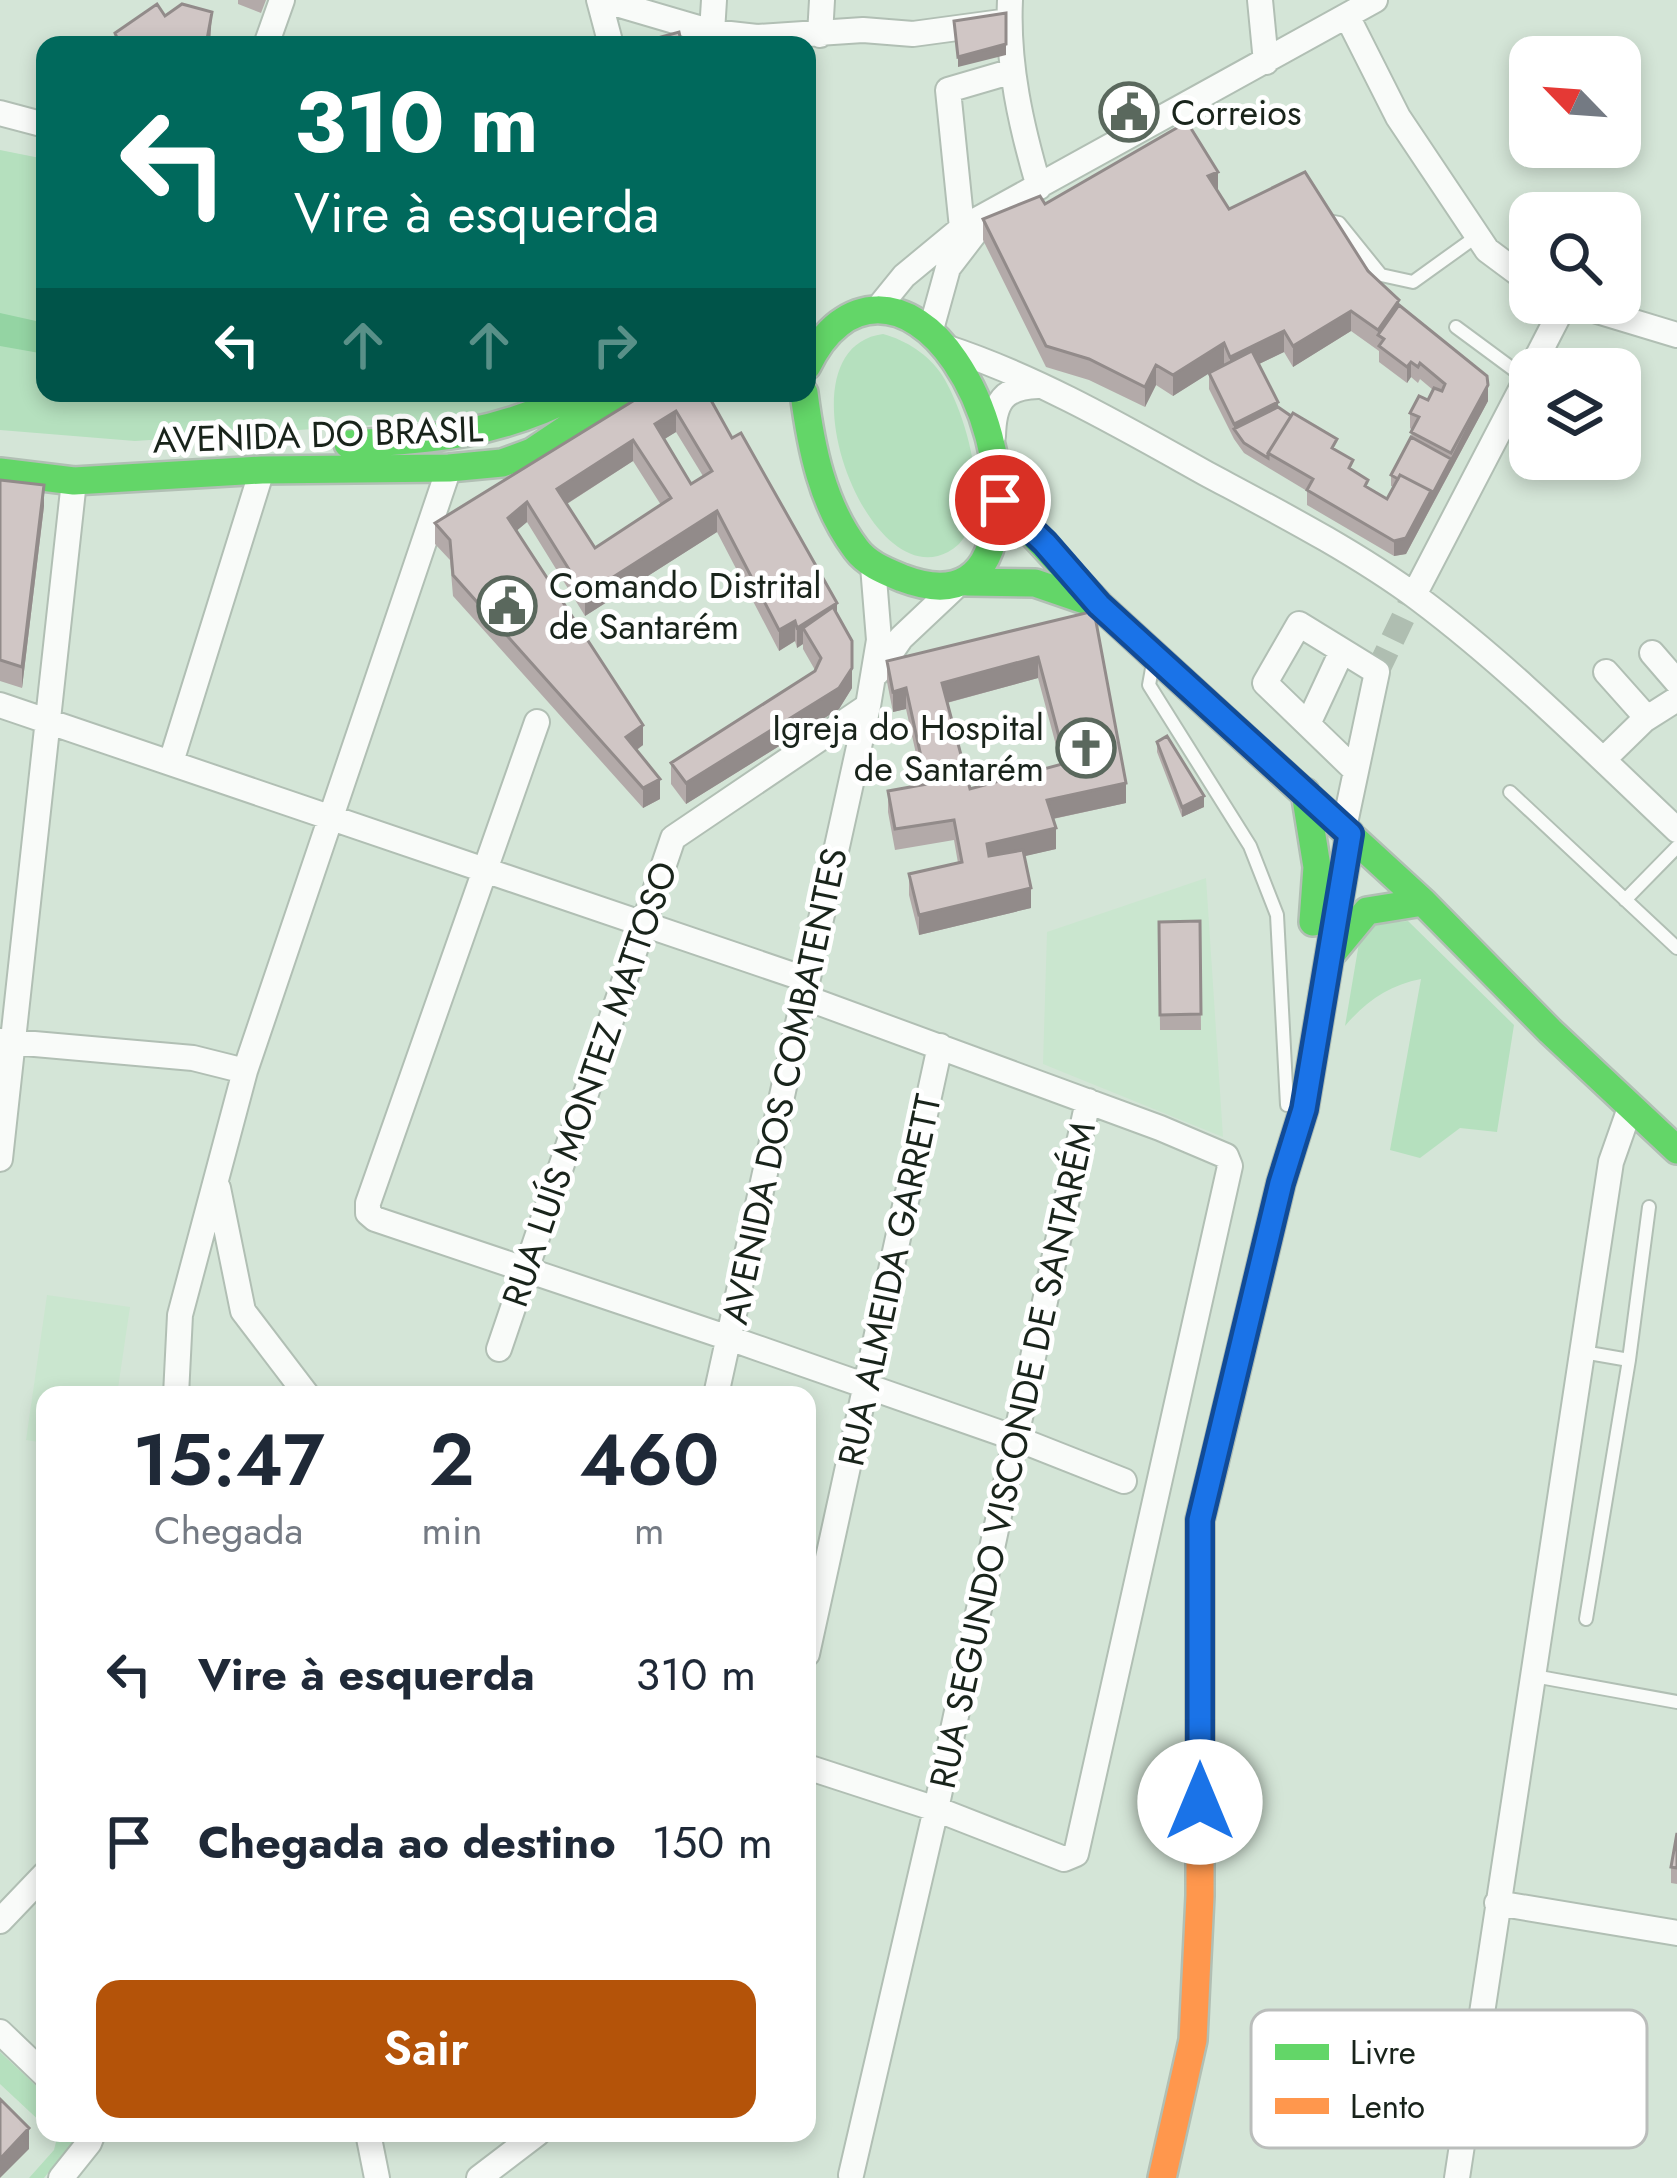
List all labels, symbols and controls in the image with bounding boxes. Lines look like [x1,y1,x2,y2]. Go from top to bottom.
north arrow [1509,36,1641,168]
map controls [1509,36,1641,480]
text: 310 m [294,62,539,184]
public building icon: Correios [1098,81,1160,143]
icon: left [96,84,252,240]
place label: Correios [1171,86,1302,138]
text: Vire à esquerda [294,174,660,252]
button: search [1509,192,1641,324]
icon: left [204,312,270,378]
icon: ahead [330,312,396,378]
icon: ahead [456,312,522,378]
icon: right [582,312,648,378]
button: layers [1509,348,1641,480]
street label: AVENIDA DO BRASIL [152,402,484,466]
pin [949,449,1051,551]
icon: arrive [967,467,1033,533]
place label: Comando Distrital de Santarém [549,559,822,652]
public building icon: Comando Distrital de Santarém [476,575,538,637]
place label: Igreja do Hospital de Santarém [772,701,1044,794]
church icon: Igreja do Hospital de Santarém [1055,717,1117,779]
street label: AVENIDA DOS COMBATENTES [708,843,860,1329]
street label: RUA LUÍS MONTEZ MATTOSO [488,854,690,1314]
street label: RUA ALMEIDA GARRETT [824,1089,954,1470]
street label: RUA SEGUNDO VISCONDE DE SANTARÉM [916,1117,1108,1793]
text: 15:47 [133,1408,325,1512]
text: 2 [429,1408,475,1512]
text: 460 [579,1408,719,1512]
text: Chegada [154,1502,303,1559]
text: min [421,1502,483,1559]
text: m [634,1502,664,1559]
icon: left [96,1641,162,1707]
text: Vire à esquerda [198,1642,535,1707]
text: 310 m [636,1642,756,1707]
position arrow [1137,1739,1263,1865]
icon: arrive [96,1809,162,1875]
text: Chegada ao destino [198,1810,616,1875]
text: 150 m [652,1810,773,1875]
button: Sair [96,1980,756,2118]
legend [1251,2010,1647,2148]
text: Livre [1350,2029,1416,2076]
text: Lento [1350,2083,1425,2130]

